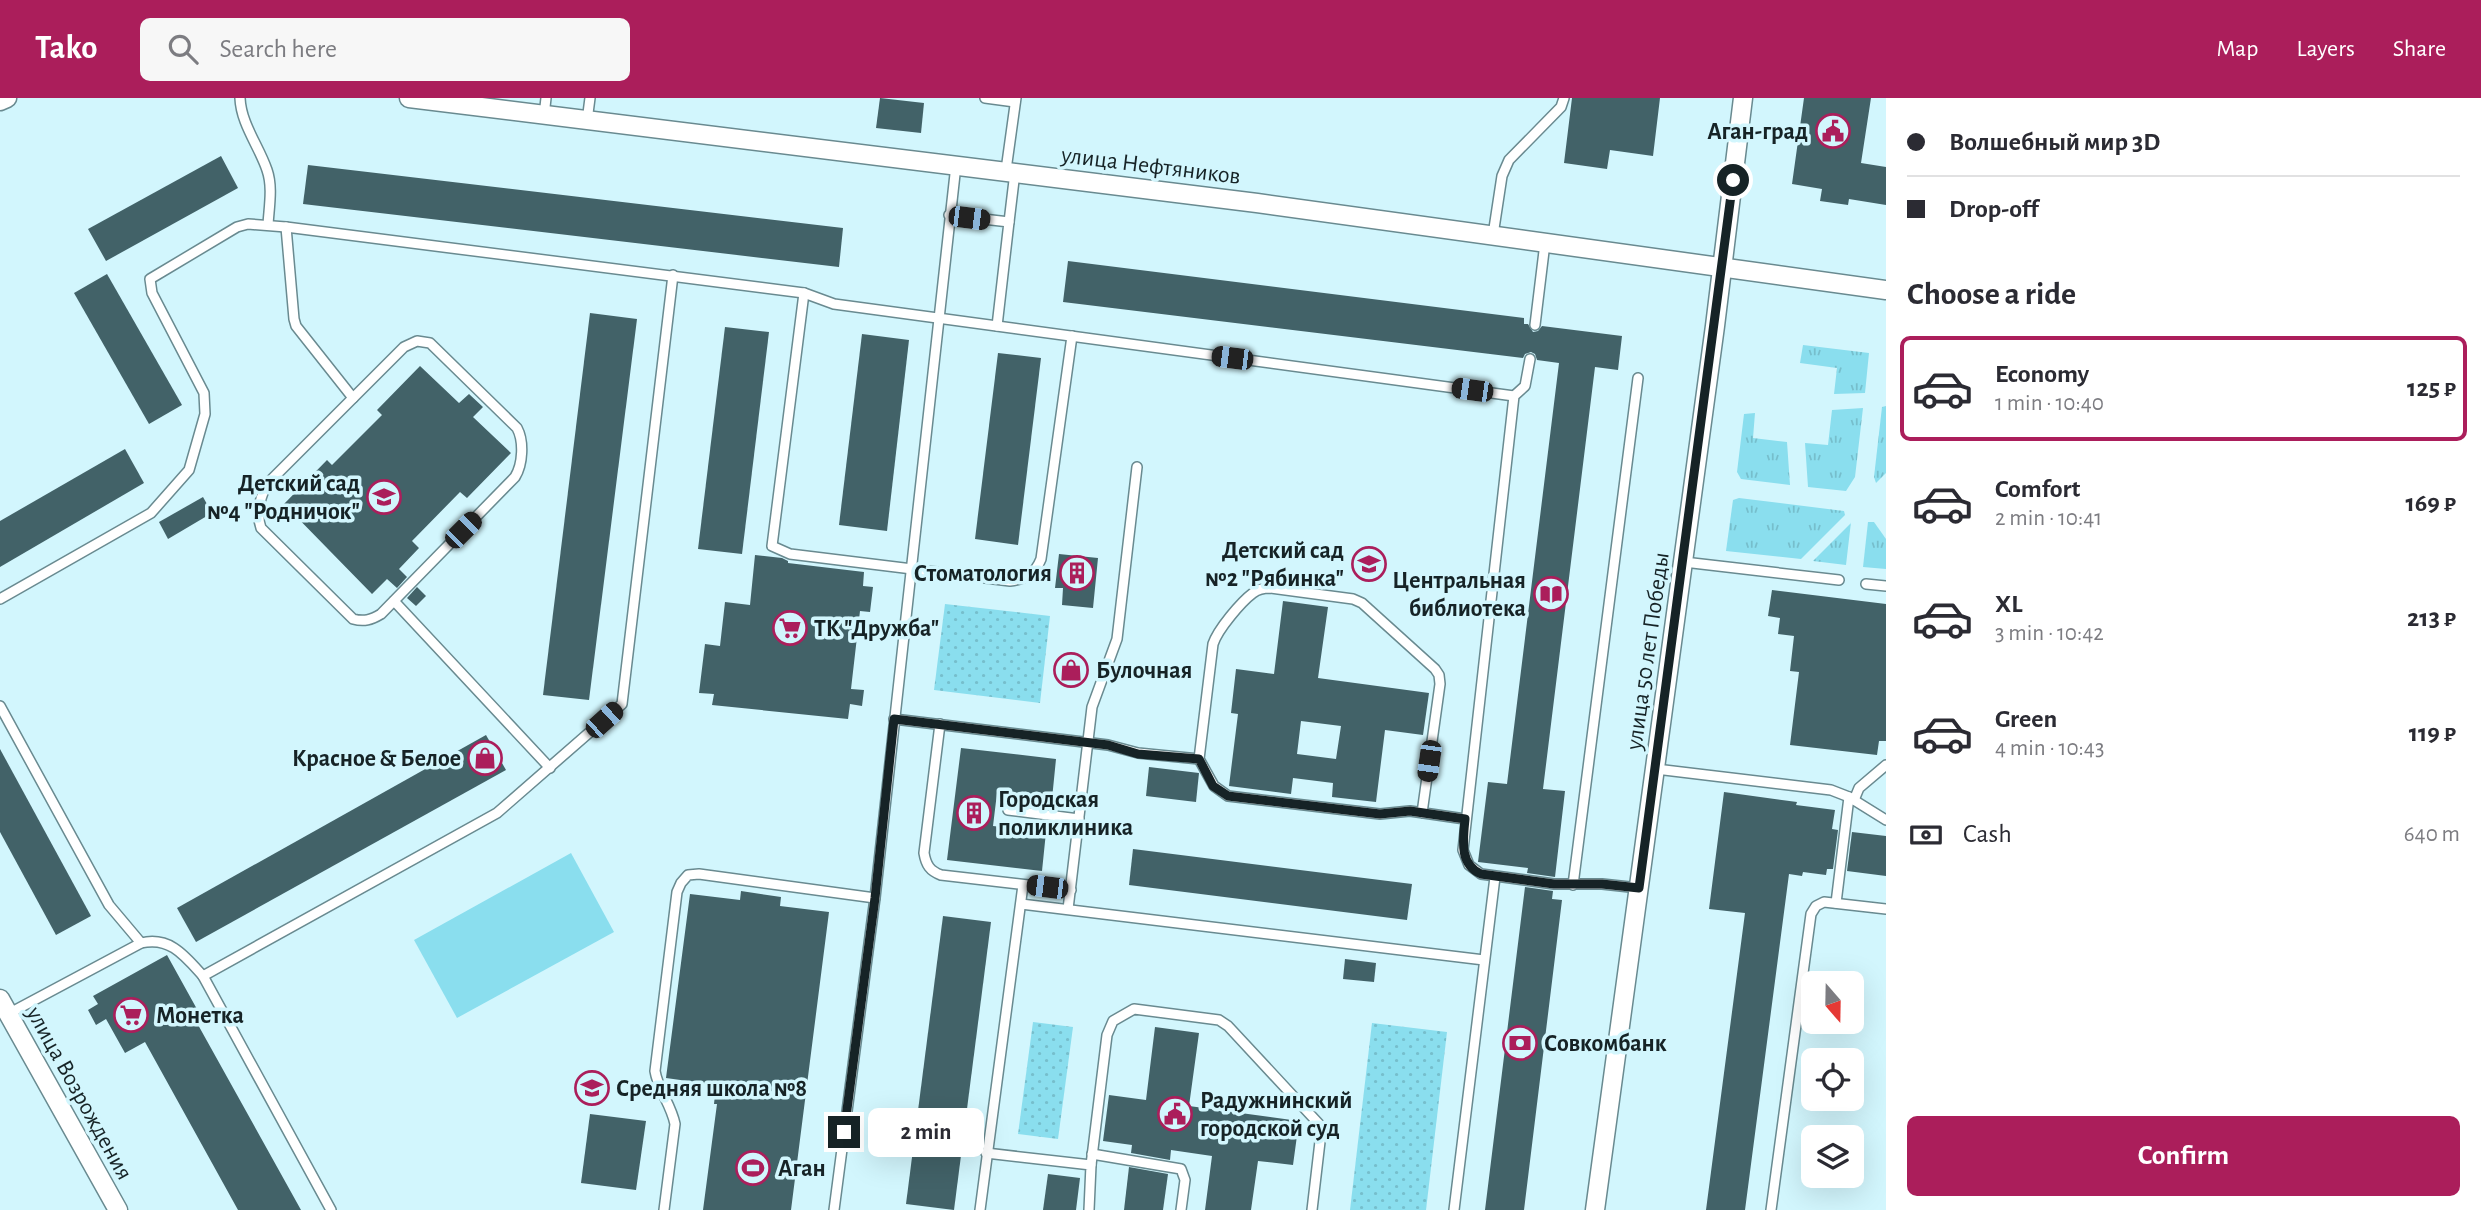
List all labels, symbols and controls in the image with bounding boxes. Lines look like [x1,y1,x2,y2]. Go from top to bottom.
search box [140,18,630,81]
icon: search [164,30,202,68]
text: Tako [35,32,98,65]
text: Search here [220,36,337,62]
text: Map [2216,37,2258,61]
text: Layers [2296,37,2355,61]
text: Share [2393,37,2446,61]
public building icon: Аган-град [1814,112,1852,150]
place label: Аган-град [1707,120,1808,144]
text: Волшебный мир 3D [1949,129,2160,155]
street label: улица Нефтяников [1059,143,1242,189]
route start [1717,164,1749,196]
text: Drop-off [1949,196,2038,222]
car [947,205,992,231]
text: Choose a ride [1907,278,2076,310]
car [1210,345,1255,371]
icon: car [1911,357,1974,420]
text: Economy [1995,361,2089,387]
text: 125 ₽ [2407,375,2456,401]
car [1450,377,1495,403]
text: 1 min · 10:40 [1995,392,2104,415]
place label: Детский сад №4 "Родничок" [207,472,360,524]
icon: car [1911,472,1974,535]
text: Comfort [1995,476,2080,502]
school or university icon: Детский сад №4 "Родничок" [365,478,403,516]
text: 169 ₽ [2405,490,2456,516]
text: 2 min · 10:41 [1995,507,2102,530]
car [441,508,486,552]
place label: Детский сад №2 "Рябинка" [1205,539,1344,591]
school or university icon: Детский сад №2 "Рябинка" [1350,545,1388,583]
street label: улица 50 лет Победы [1622,551,1674,752]
building icon: Стоматология [1058,554,1096,592]
place label: Стоматология [914,562,1052,586]
place label: Центральная библиотека [1392,569,1526,621]
library icon: Центральная библиотека [1532,575,1570,613]
icon: car [1911,587,1974,650]
text: XL [1995,591,2022,617]
text: 213 ₽ [2407,605,2456,631]
supermarket icon: ТК "Дружба" [771,609,809,647]
place label: ТК "Дружба" [814,617,939,641]
text: 3 min · 10:42 [1995,622,2104,645]
shop icon: Булочная [1052,651,1090,689]
place label: Булочная [1096,659,1192,683]
car [582,698,627,742]
icon: car [1911,702,1974,765]
text: Green [1995,706,2057,732]
text: 119 ₽ [2409,720,2456,746]
text: 4 min · 10:43 [1995,737,2104,760]
shop icon: Красное & Белое [466,739,504,777]
car [1416,739,1443,783]
place label: Красное & Белое [292,747,461,771]
place label: Городская поликлиника [998,788,1133,840]
building icon: Городская поликлиника [955,794,993,832]
icon: cash [1907,816,1945,854]
text: Cash [1963,821,2012,847]
text: 640 m [2404,823,2460,846]
car [1025,874,1070,900]
north arrow [1801,971,1864,1034]
map controls [1801,971,1864,1188]
supermarket icon: Монетка [112,996,150,1034]
street label: улица Возрождения [21,1002,137,1184]
place label: Монетка [156,1004,244,1028]
bank icon: Совкомбанк [1501,1024,1539,1062]
place label: Совкомбанк [1544,1032,1667,1056]
button: locate [1801,1048,1864,1111]
school or university icon: Средняя школа №8 [573,1069,611,1107]
place label: Средняя школа №8 [616,1077,807,1101]
place label: Радужнинский городской суд [1200,1089,1352,1141]
public building icon: Радужнинский городской суд [1156,1095,1194,1133]
callout: 2 min [868,1108,984,1156]
route end [828,1116,860,1148]
button: Confirm [1907,1116,2460,1196]
text: 2 min [900,1121,952,1144]
button: layers [1801,1125,1864,1188]
sports icon: Аган [734,1149,772,1187]
place label: Аган [778,1157,826,1181]

